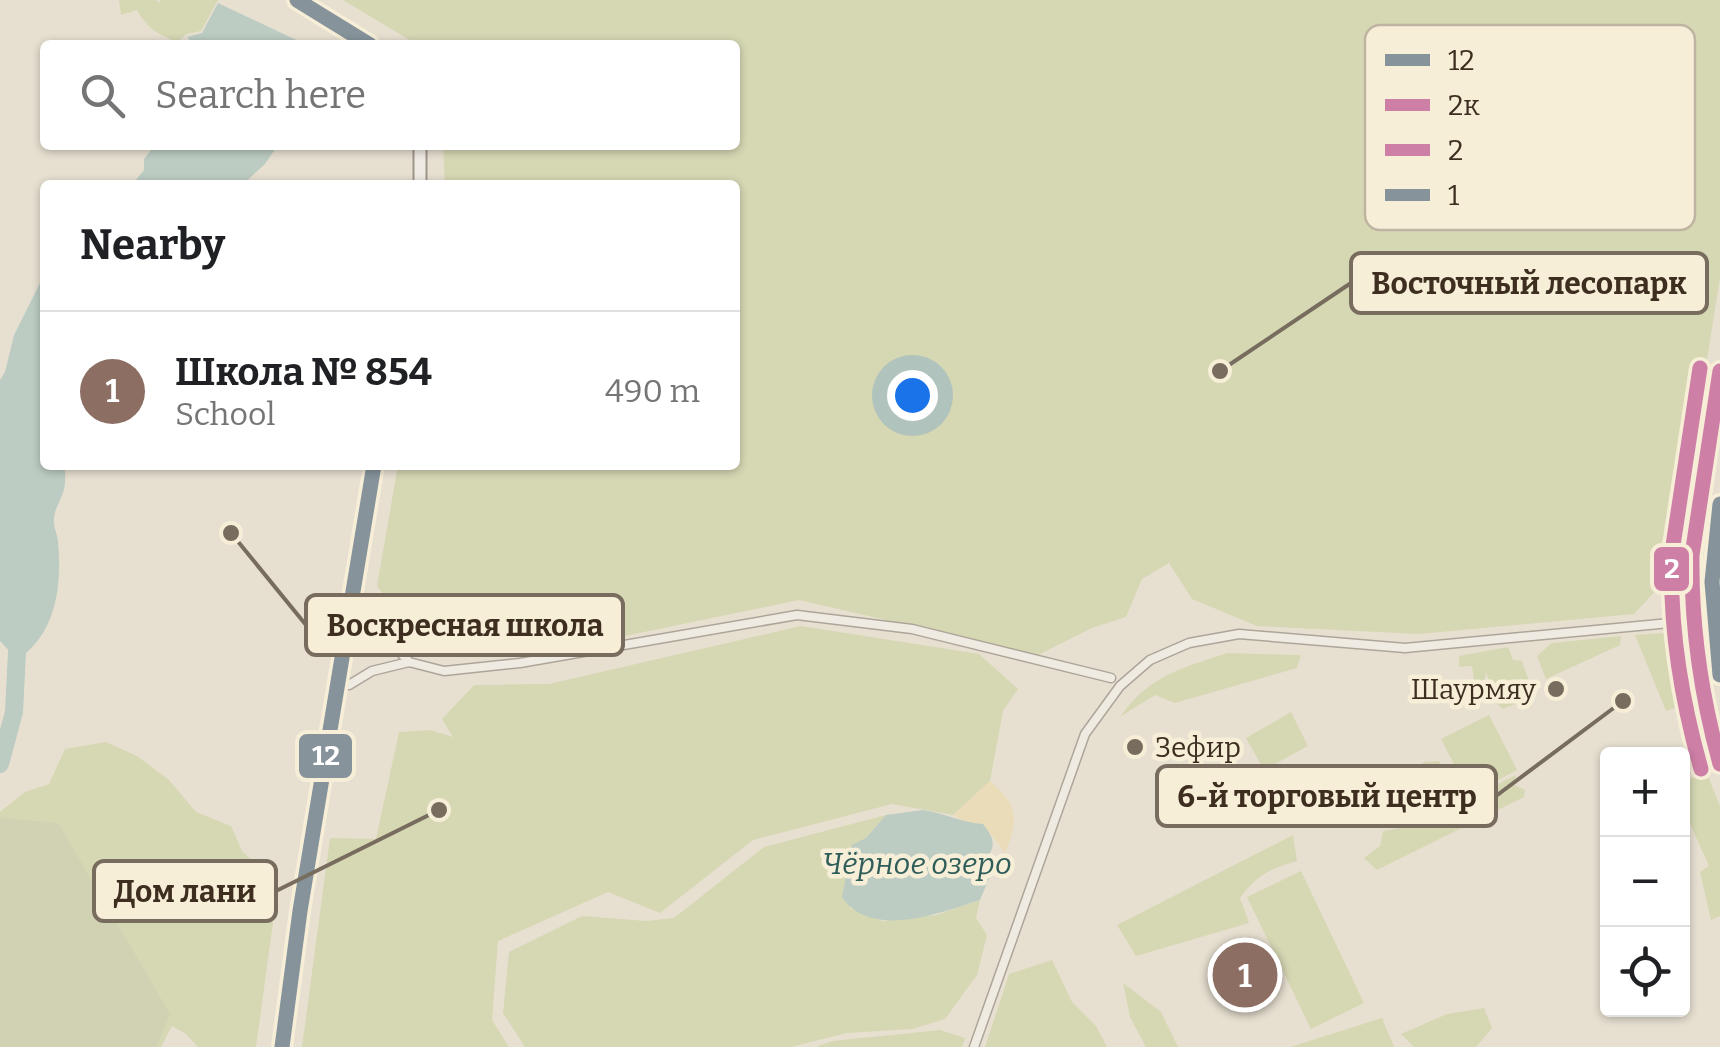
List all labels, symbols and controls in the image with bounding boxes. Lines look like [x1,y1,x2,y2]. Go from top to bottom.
legend [1365,25,1695,230]
search box [40,40,740,150]
text: 12 [1448,44,1475,77]
icon: search [75,68,130,123]
text: Search here [155,72,366,118]
text: 2к [1448,89,1480,122]
text: 2 [1448,134,1463,167]
text: 1 [1448,179,1460,212]
text: Nearby [80,220,225,270]
callout: Восточный лесопарк [1351,253,1707,313]
text: Восточный лесопарк [1371,266,1687,302]
text: Школа № 854 [175,349,432,395]
your location [887,370,938,421]
text: 1 [106,372,119,410]
text: 490 m [605,372,700,410]
text: School [175,395,276,433]
line badge: 2 [1652,545,1691,593]
text: 2 [1664,552,1680,585]
callout: Воскресная школа [306,595,623,655]
text: Воскресная школа [327,608,604,644]
place label: Шаурмяу [1411,673,1536,706]
marker: Шаурмяу [1545,678,1567,700]
place label: Зефир [1155,731,1241,764]
line badge: 12 [297,732,354,780]
marker: Зефир [1124,736,1146,758]
text: 12 [312,739,340,772]
map controls [1600,747,1690,1017]
button: + [1600,747,1690,837]
callout: 6-й торговый центр [1157,766,1496,826]
text: 6-й торговый центр [1177,779,1477,815]
button: − [1600,837,1690,927]
water label: Чёрное озеро [822,846,1012,882]
callout: Дом лани [94,861,276,921]
text: Дом лани [114,874,256,910]
button: locate [1600,927,1690,1017]
pin: 1 [1212,938,1278,1012]

